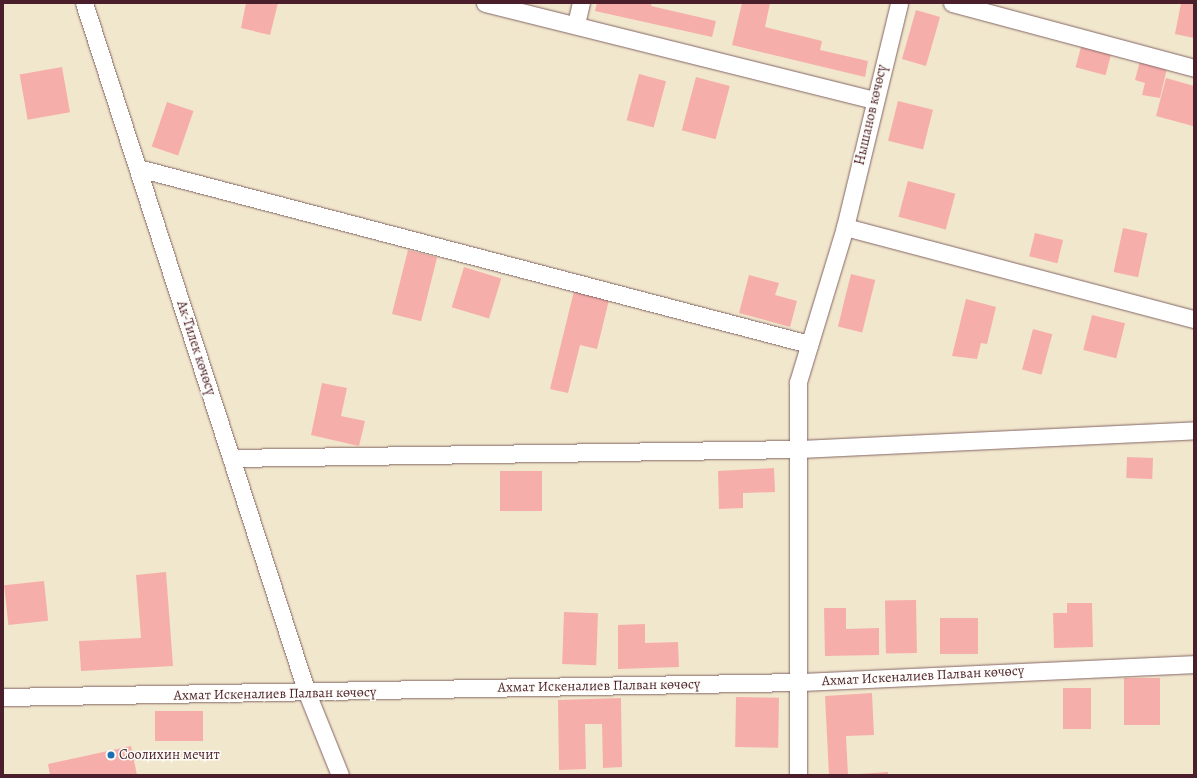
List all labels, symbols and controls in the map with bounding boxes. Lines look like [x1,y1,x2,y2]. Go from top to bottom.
street label: Нышанов көчөсү [851,63,891,167]
street label: Ак-Тилек көчөсү [173,299,219,397]
street label: Ахмат Искеналиев Палван көчөсү [821,662,1025,690]
street label: Ахмат Искеналиев Палван көчөсү [498,676,700,696]
street label: Ахмат Искеналиев Палван көчөсү [174,684,376,704]
place label: Соолихин мечит [119,747,220,763]
marker: Соолихин мечит [106,750,116,760]

